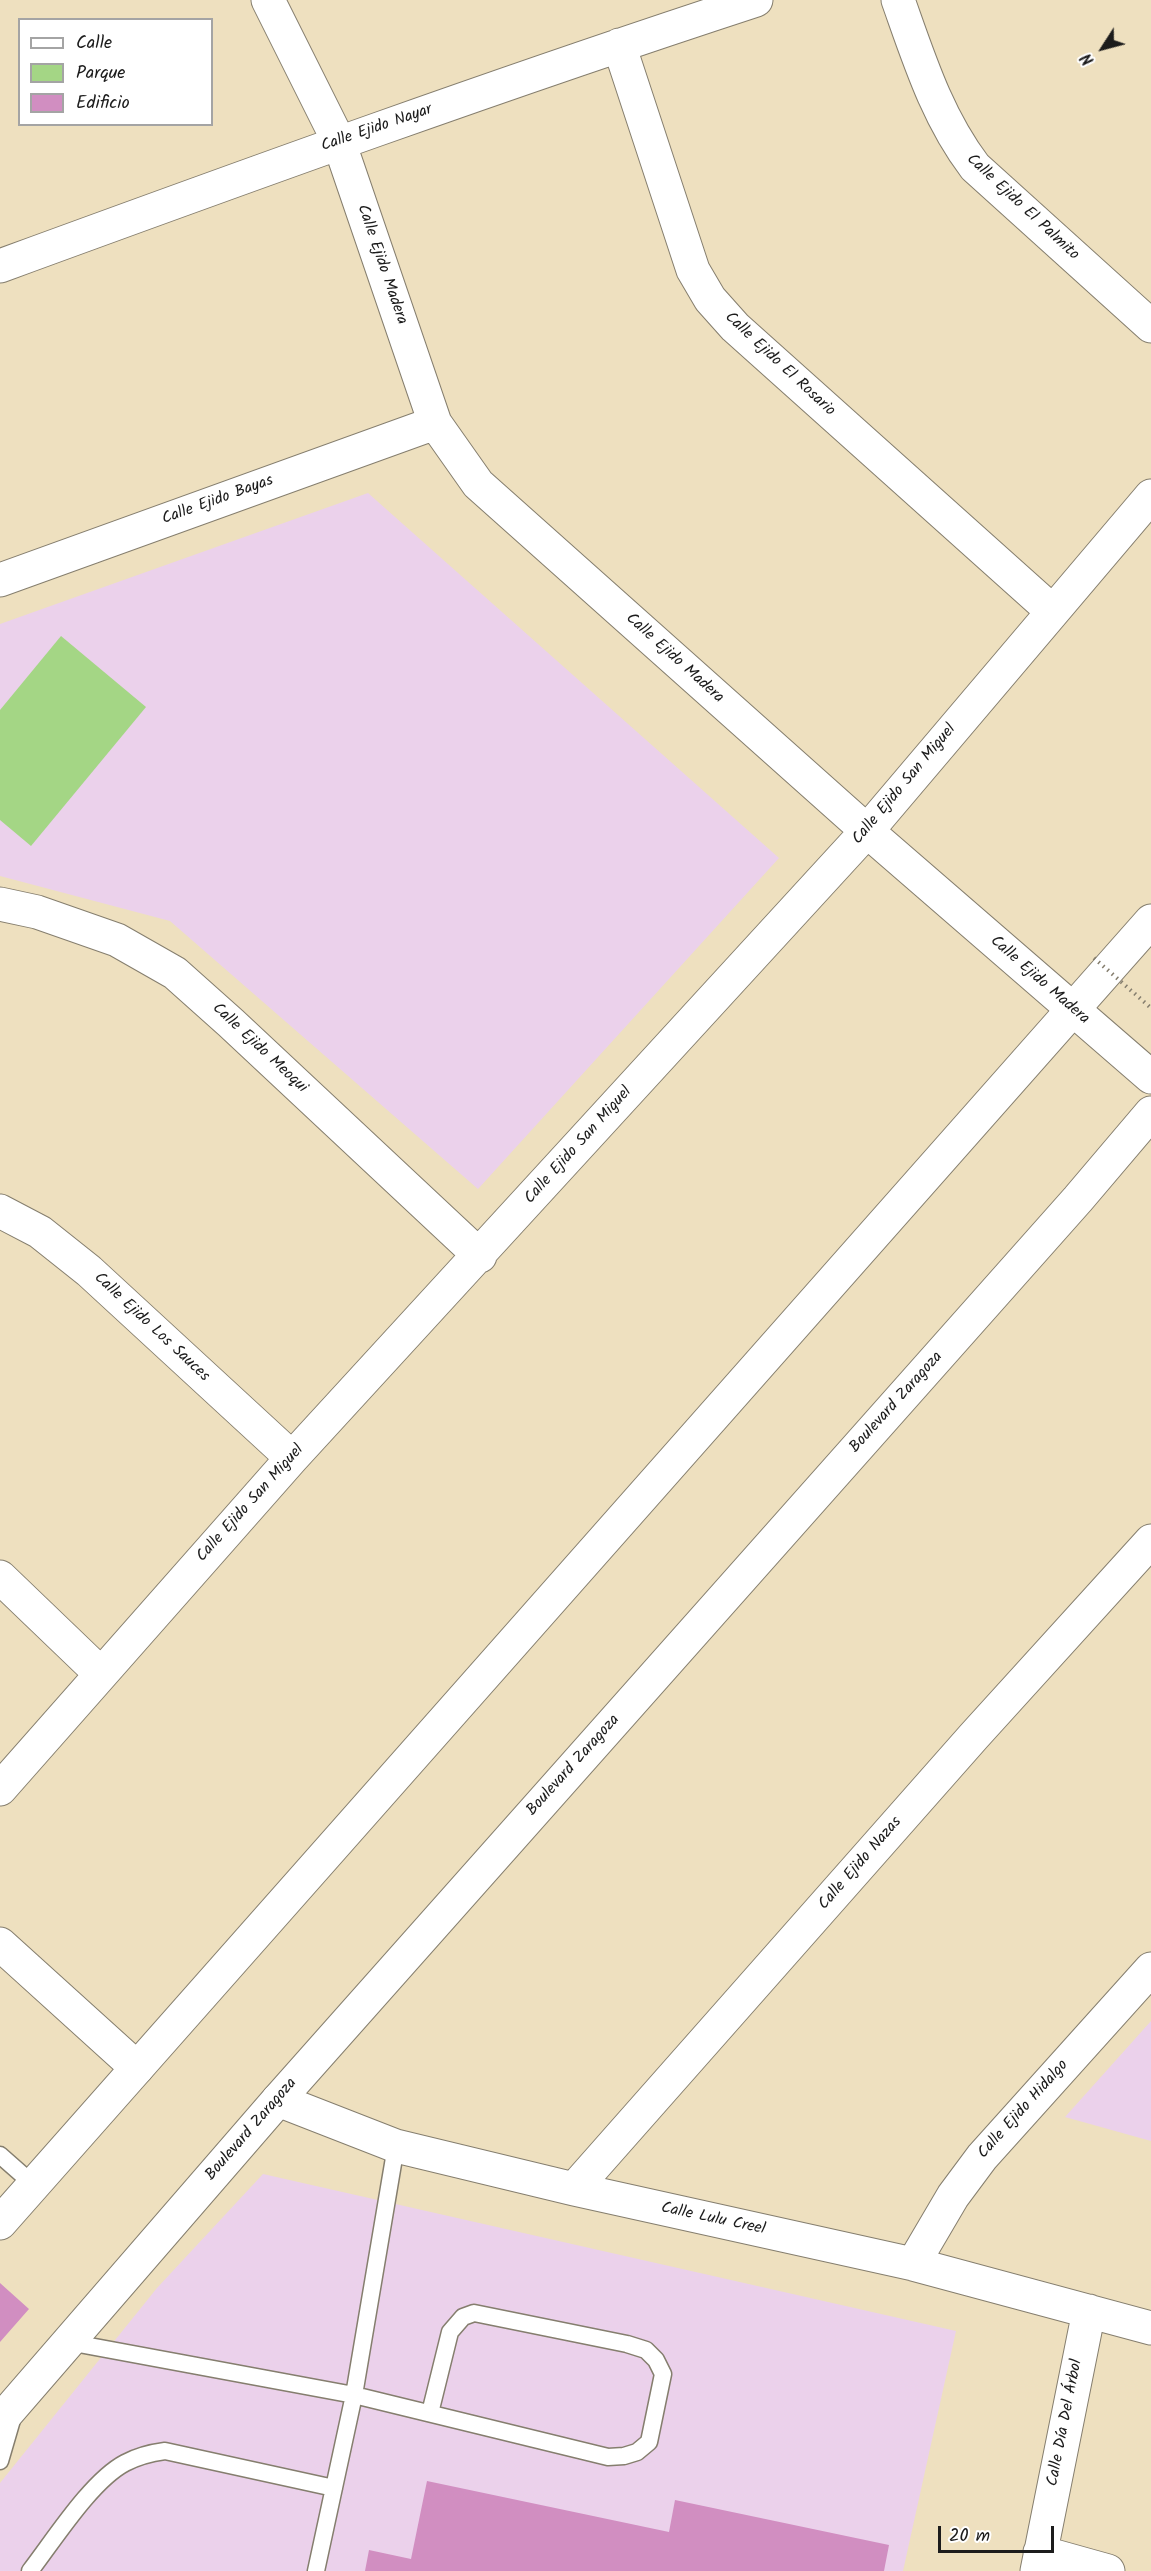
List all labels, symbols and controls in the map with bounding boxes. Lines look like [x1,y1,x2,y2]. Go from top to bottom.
legend [18,18,213,126]
north arrow [1073,18,1133,78]
text: Calle [76,29,112,58]
text: N [1075,47,1101,70]
text: Parque [76,59,125,88]
text: Edificio [76,89,130,118]
street label: Calle Ejido Nayar [319,101,435,157]
street label: Calle Ejido El Palmito [962,151,1082,265]
street label: Calle Ejido Madera [351,203,411,327]
street label: Calle Ejido El Rosario [720,309,838,421]
street label: Calle Ejido Bayas [160,472,276,530]
street label: Calle Ejido Madera [621,610,727,708]
street label: Calle Ejido San Miguel [849,721,961,849]
street label: Calle Ejido Madera [985,933,1093,1029]
street label: Calle Ejido Meoqui [207,1000,311,1098]
street label: Calle Ejido San Miguel [521,1083,637,1209]
street label: Calle Ejido Los Sauces [89,1269,213,1387]
street label: Boulevard Zaragoza [846,1348,948,1458]
street label: Calle Ejido San Miguel [193,1441,309,1567]
street label: Boulevard Zaragoza [523,1711,625,1821]
street label: Calle Ejido Nazas [815,1814,907,1914]
street label: Calle Ejido Hidalgo [975,2057,1073,2163]
street label: Boulevard Zaragoza [202,2075,302,2185]
street label: Calle Lulu Creel [659,2200,767,2240]
street label: Calle Día Del Árbol [1044,2358,1088,2488]
scale bar [941,2514,1056,2552]
text: 20 m [949,2522,990,2551]

